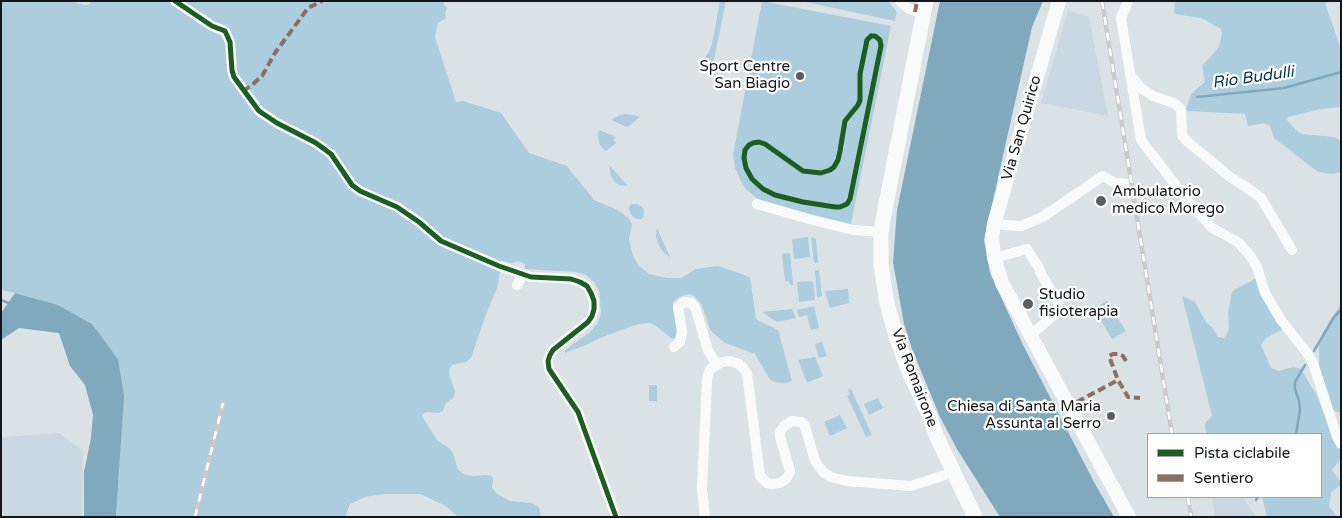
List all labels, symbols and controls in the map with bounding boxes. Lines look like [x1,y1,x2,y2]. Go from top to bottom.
place label: Sport Centre San Biagio [700,58,790,93]
water label: Rio Budulli [1211,63,1295,93]
marker: Sport Centre San Biagio [794,70,806,82]
street label: Via San Quirico [998,73,1046,183]
place label: Ambulatorio medico Morego [1112,183,1224,218]
marker: Ambulatorio medico Morego [1094,194,1108,208]
place label: Studio fisioterapia [1039,286,1118,321]
marker: Studio fisioterapia [1021,297,1035,311]
street label: Via Romairone [887,326,941,430]
place label: Chiesa di Santa Maria Assunta al Serro [947,398,1101,433]
marker: Chiesa di Santa Maria Assunta al Serro [1105,410,1117,422]
legend [1147,433,1322,498]
text: Pista ciclabile [1194,444,1290,462]
text: Sentiero [1194,469,1253,487]

